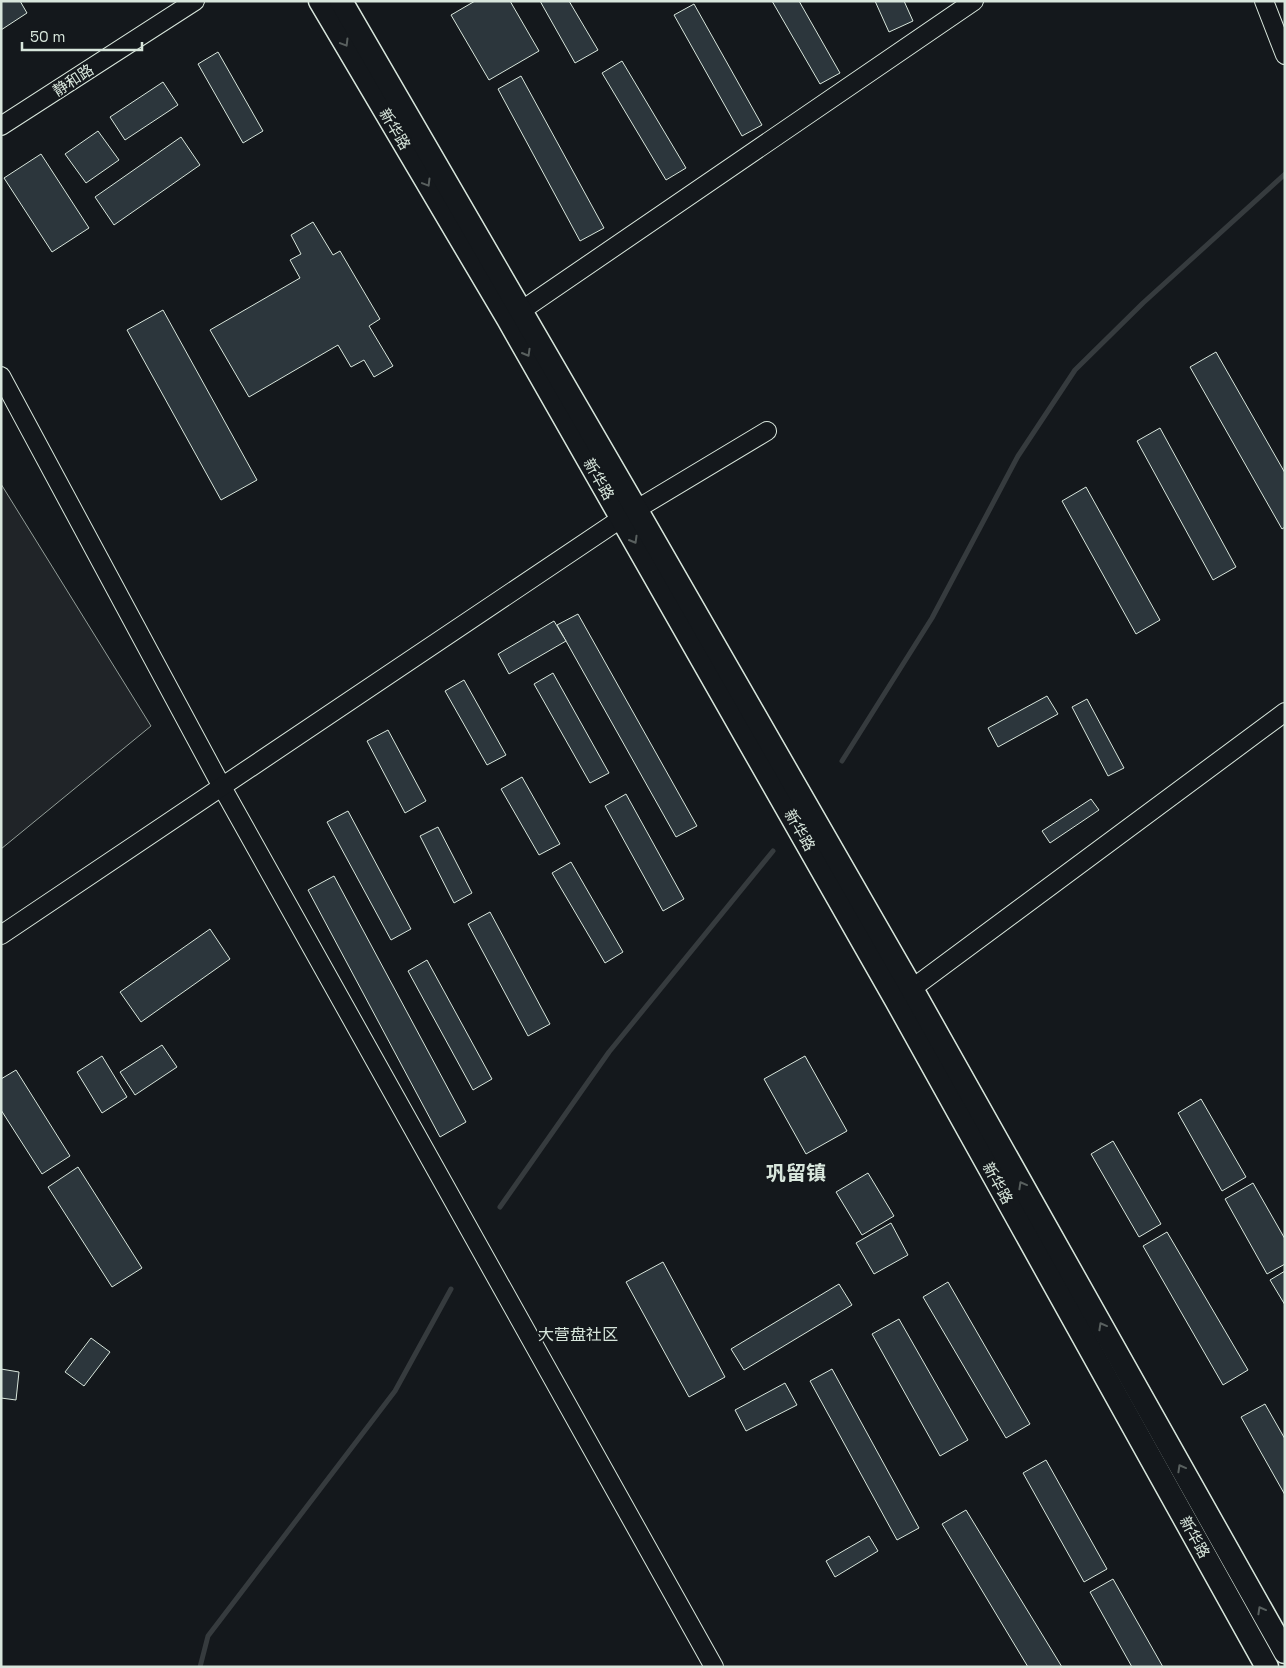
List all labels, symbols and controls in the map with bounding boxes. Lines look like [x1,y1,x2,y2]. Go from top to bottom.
scale bar [22,20,142,52]
text: 50 m [30,27,65,46]
one-way arrow [338,38,348,47]
street label: 静和路 [49,60,97,100]
street label: 新华路 [375,105,415,153]
one-way arrow [421,178,431,187]
one-way arrow [521,348,531,357]
street label: 新华路 [580,455,618,503]
one-way arrow [628,535,638,544]
street label: 新华路 [781,806,819,854]
street label: 新华路 [979,1159,1017,1207]
district label: 巩留镇 [766,1160,826,1186]
one-way arrow [1018,1181,1028,1190]
one-way arrow [1098,1323,1108,1332]
district label: 大营盘社区 [538,1324,618,1345]
one-way arrow [1177,1464,1187,1473]
street label: 新华路 [1176,1513,1214,1561]
one-way arrow [1257,1606,1267,1615]

